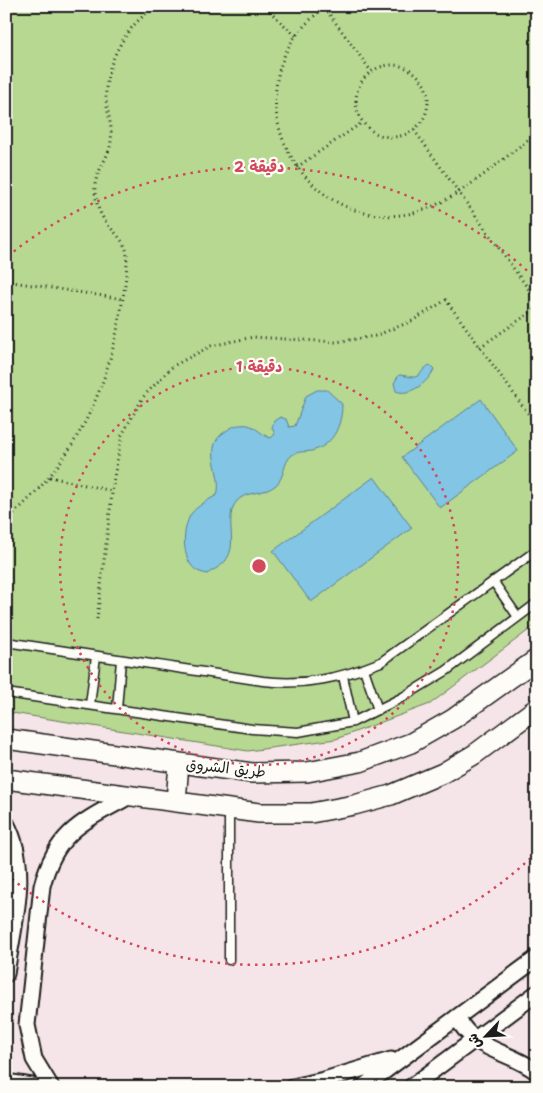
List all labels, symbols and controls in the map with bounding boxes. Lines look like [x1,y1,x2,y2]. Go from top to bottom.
text: 2 دقيقة [234,157,284,177]
text: 1 دقيقة [236,357,282,377]
centre of rings [250,557,268,575]
street label: طريق الشروق [185,754,267,782]
north arrow [460,1010,510,1060]
text: ش [463,1031,486,1052]

